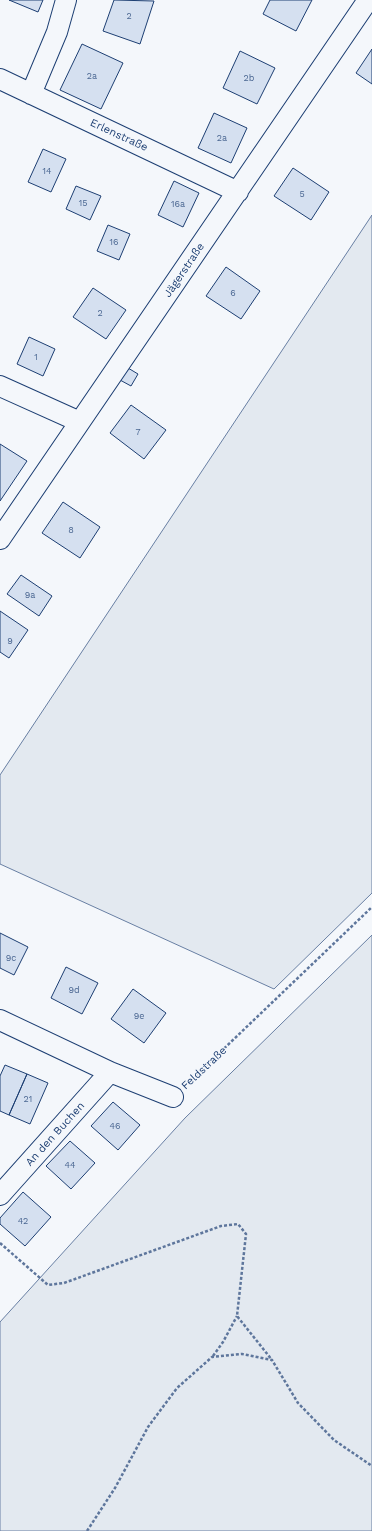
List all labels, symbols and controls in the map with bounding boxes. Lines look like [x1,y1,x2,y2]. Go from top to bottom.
house number: 2 [126,11,132,21]
house number: 2a [87,71,97,81]
house number: 2b [244,73,255,83]
street label: Erlenstraße [88,116,150,154]
house number: 2a [217,133,227,143]
house number: 14 [42,166,52,176]
house number: 5 [299,189,305,199]
house number: 15 [79,198,87,208]
house number: 16a [171,199,185,209]
house number: 16 [110,237,118,247]
street label: Jägerstraße [161,240,207,300]
house number: 6 [230,288,236,298]
house number: 2 [97,308,103,318]
house number: 1 [34,352,38,362]
house number: 7 [135,427,141,437]
house number: 8 [68,525,74,535]
house number: 9a [25,590,35,600]
house number: 9 [7,636,13,646]
house number: 9c [6,953,16,963]
house number: 9d [68,985,80,995]
house number: 9e [134,1011,144,1021]
street label: Feldstraße [179,1044,229,1092]
house number: 21 [24,1094,32,1104]
street label: An den Buchen [23,1099,87,1169]
house number: 46 [110,1121,120,1131]
house number: 44 [65,1160,76,1170]
house number: 42 [18,1216,28,1226]

